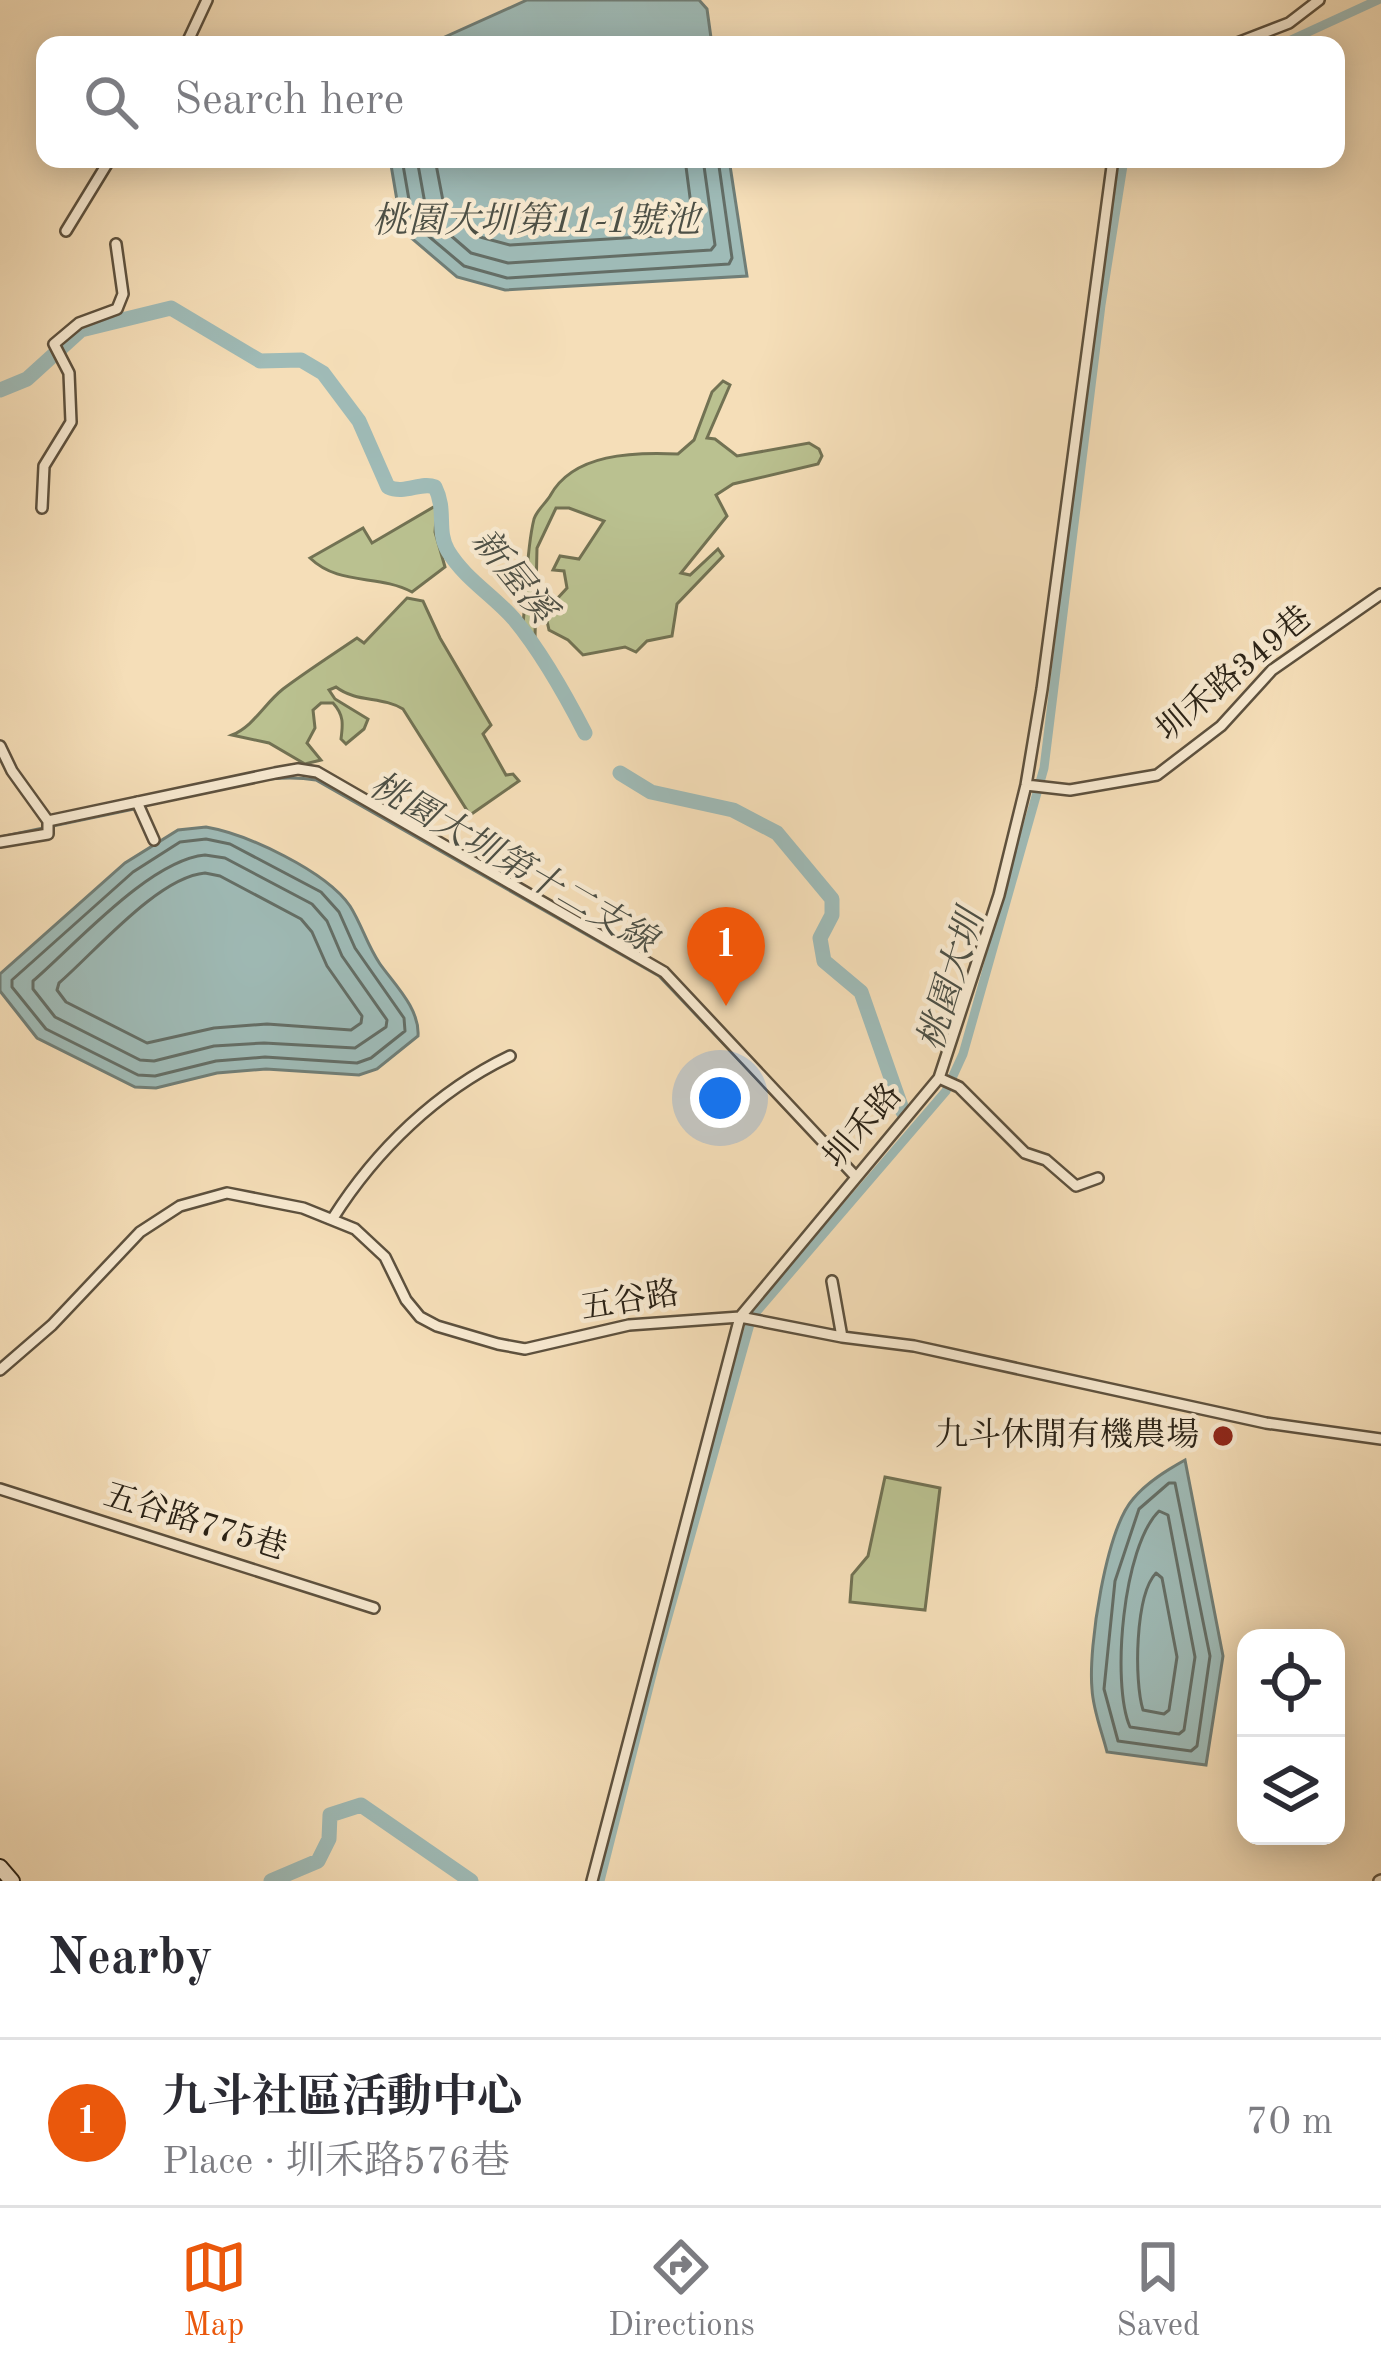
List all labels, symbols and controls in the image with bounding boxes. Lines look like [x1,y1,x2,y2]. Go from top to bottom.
search box [36,36,1345,168]
icon: search [78,69,144,135]
text: Search here [174,79,404,124]
water label: 桃園大圳第11-1號池 [372,201,704,241]
water label: 新屋溪 [464,521,566,633]
street label: 圳禾路349巷 [1150,599,1318,749]
water label: 桃園大圳第十二支線 [363,765,667,964]
water label: 桃園大圳 [911,901,993,1055]
pin: 1 [687,907,765,1006]
your location [690,1068,750,1128]
street label: 圳禾路 [817,1077,909,1175]
street label: 五谷路 [578,1275,681,1326]
place label: 九斗休閒有機農場 [935,1417,1199,1453]
marker: 九斗休閒有機農場 [1210,1423,1236,1449]
street label: 五谷路775巷 [100,1477,291,1566]
map controls [1237,1629,1345,1845]
button: locate [1237,1629,1345,1737]
button: layers [1237,1737,1345,1845]
text: Nearby [48,1934,213,1985]
text: 九斗社區活動中心 [162,2077,522,2122]
text: 1 [76,2103,98,2142]
text: 70 m [1246,2103,1333,2142]
text: Place · 圳禾路576巷 [162,2143,510,2182]
tab: Map [181,2234,247,2347]
tab: Directions [608,2234,755,2347]
tab: Saved [1116,2234,1200,2347]

